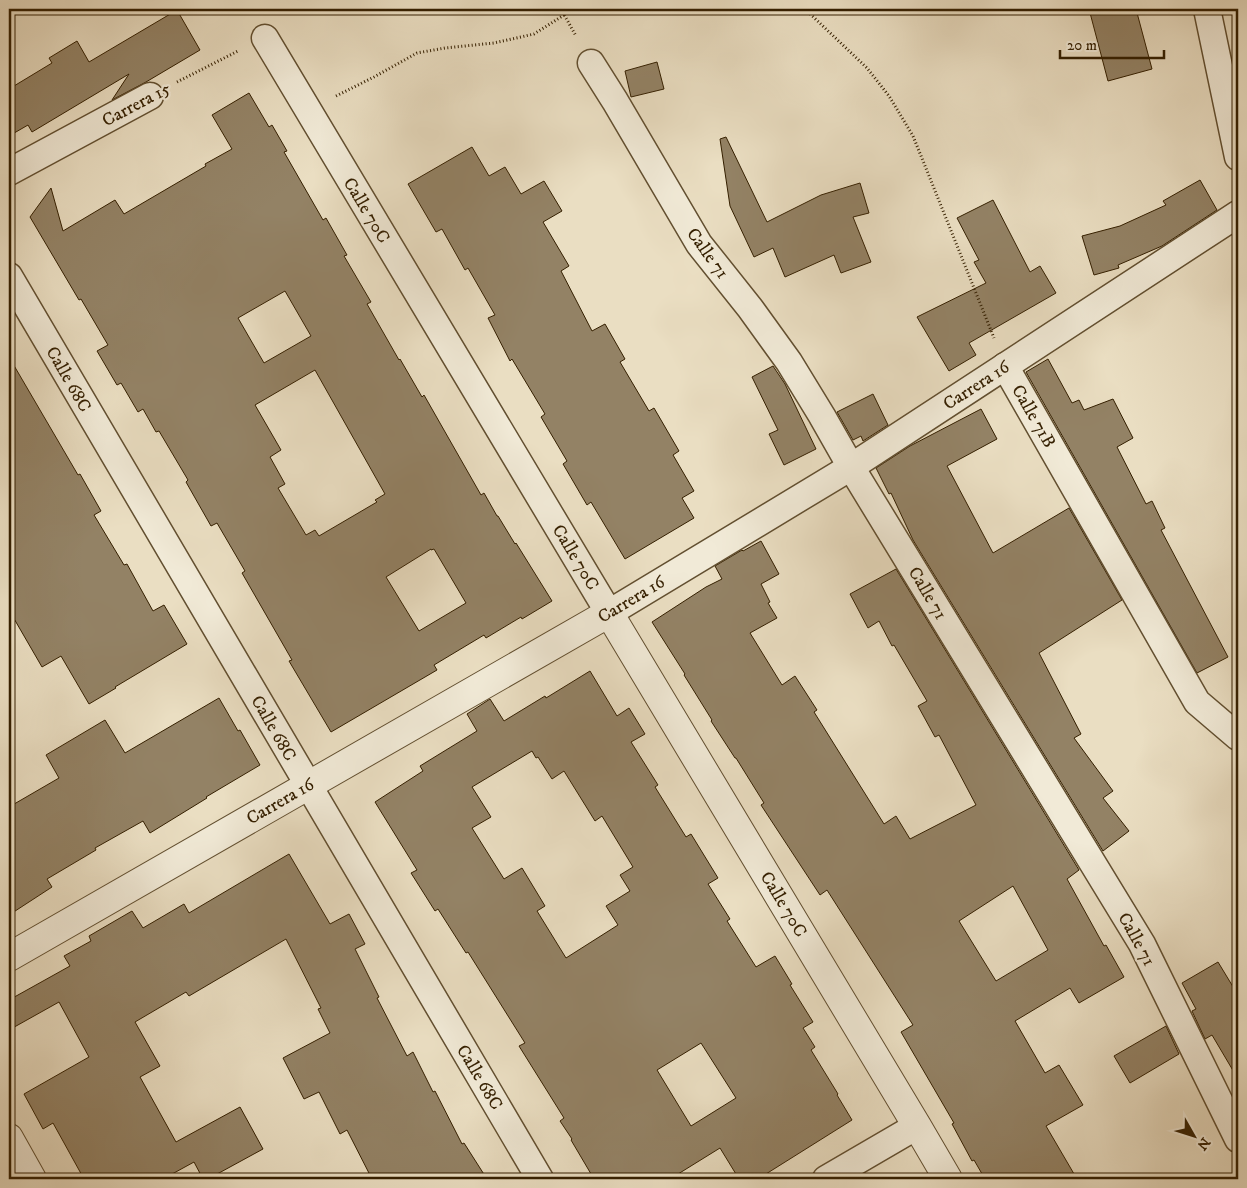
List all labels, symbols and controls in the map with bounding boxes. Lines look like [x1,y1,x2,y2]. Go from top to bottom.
scale bar [1060,28,1163,60]
text: 20 m [1067,36,1097,55]
street label: Carrera 15 [99,78,174,132]
street label: Calle 70C [338,174,394,247]
street label: Calle 71 [681,224,733,283]
street label: Calle 68C [41,343,96,416]
street label: Carrera 16 [939,356,1014,415]
street label: Calle 71B [1006,381,1060,452]
street label: Calle 70C [547,521,603,594]
street label: Calle 71 [903,563,951,624]
street label: Carrera 16 [594,571,670,628]
street label: Calle 68C [246,692,301,765]
street label: Carrera 16 [243,773,319,830]
street label: Calle 70C [755,868,811,941]
street label: Calle 71 [1112,909,1160,970]
street label: Calle 68C [451,1041,507,1114]
north arrow [1170,1110,1220,1160]
text: N [1192,1133,1214,1154]

